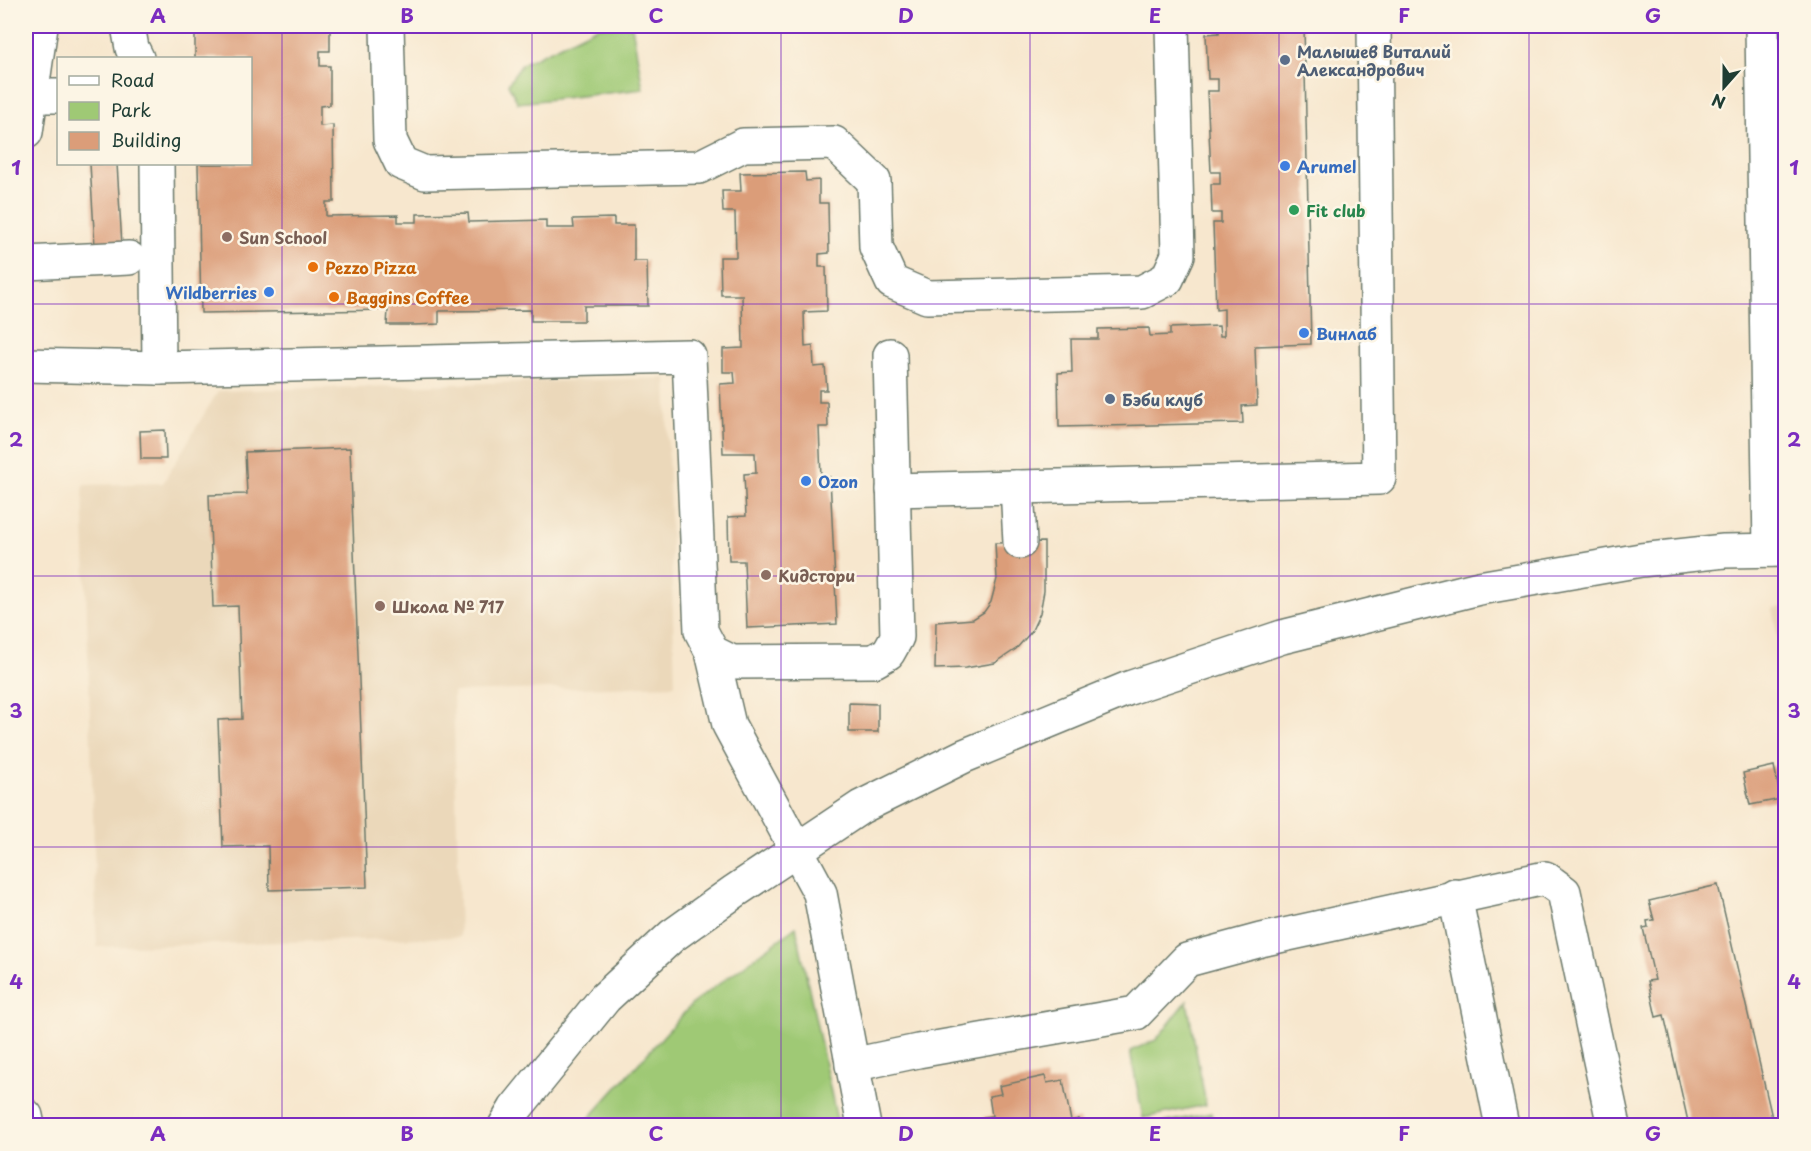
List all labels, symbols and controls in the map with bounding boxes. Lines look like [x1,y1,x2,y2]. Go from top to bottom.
text: A [150,0,166,30]
text: B [400,0,414,30]
text: C [648,0,664,30]
text: D [898,0,914,30]
text: E [1149,0,1161,30]
text: F [1398,0,1410,30]
text: G [1645,0,1661,30]
place label: Малышев Виталий Александрович [1297,39,1451,81]
marker: Малышев Виталий Александрович [1278,53,1292,67]
legend [57,57,252,165]
north arrow [1694,57,1754,117]
text: Road [111,66,155,93]
text: N [1708,88,1728,115]
text: Park [111,96,151,123]
text: Building [111,126,181,153]
text: 1 [11,152,21,182]
text: 1 [1789,152,1799,182]
place label: Arumel [1297,154,1356,178]
marker: Arumel [1278,159,1292,173]
place label: Fit club [1306,198,1365,222]
marker: Fit club [1287,203,1301,217]
place label: Sun School [239,225,327,249]
marker: Sun School [220,230,234,244]
place label: Pezzo Pizza [325,255,417,279]
marker: Pezzo Pizza [306,260,320,274]
place label: Wildberries [166,280,257,304]
marker: Wildberries [262,285,276,299]
place label: Baggins Coffee [346,285,469,309]
marker: Baggins Coffee [327,290,341,304]
place label: Винлаб [1316,321,1377,345]
marker: Винлаб [1297,326,1311,340]
place label: Бэби клуб [1122,387,1203,411]
marker: Бэби клуб [1103,392,1117,406]
text: 2 [9,424,23,454]
text: 2 [1787,424,1801,454]
place label: Ozon [818,469,858,493]
marker: Ozon [799,474,813,488]
place label: Кидстори [778,563,855,587]
marker: Кидстори [759,568,773,582]
place label: Школа № 717 [392,594,504,618]
marker: Школа № 717 [373,599,387,613]
text: 3 [9,695,23,725]
text: 3 [1787,695,1801,725]
text: 4 [9,966,23,996]
text: 4 [1787,966,1801,996]
text: A [150,1118,166,1148]
text: B [400,1118,414,1148]
text: C [648,1118,664,1148]
text: D [898,1118,914,1148]
text: E [1149,1118,1161,1148]
text: F [1398,1118,1410,1148]
text: G [1645,1118,1661,1148]

